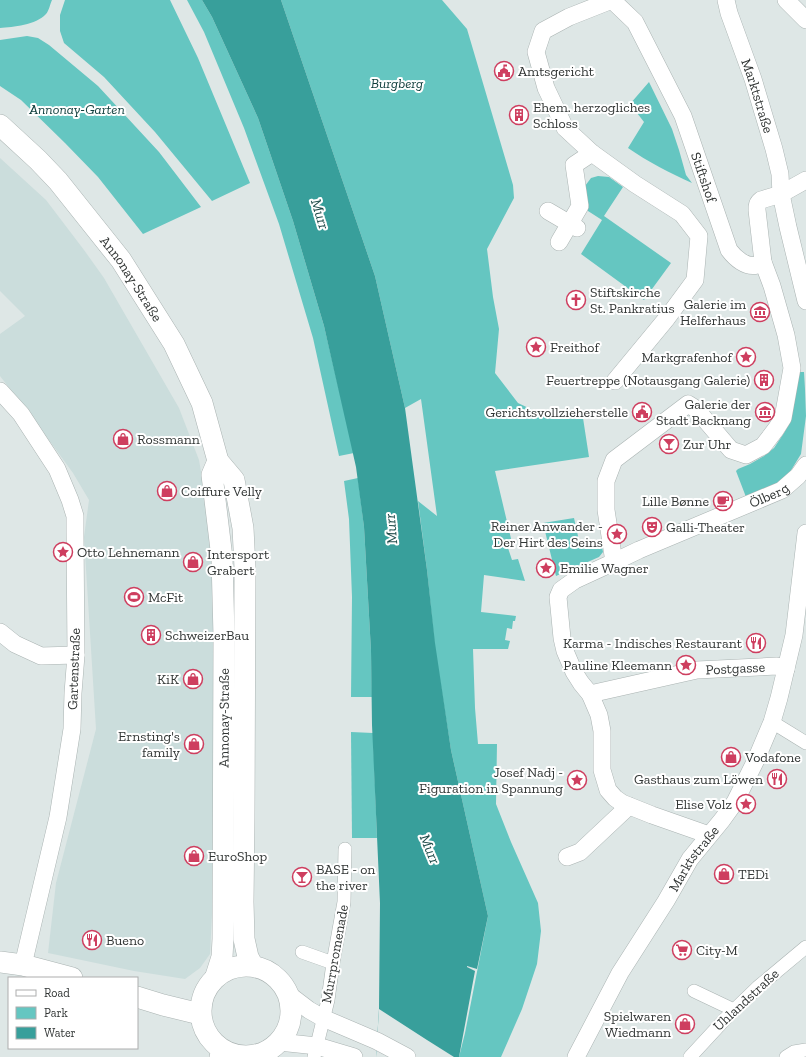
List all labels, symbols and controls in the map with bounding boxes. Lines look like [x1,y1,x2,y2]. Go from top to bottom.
street label: Marktstraße [738,56,777,135]
public building icon: Amtsgericht [493,60,515,82]
place label: Amtsgericht [518,63,595,80]
park label: Burgberg [371,75,424,92]
place label: Ehem. herzogliches Schloss [533,99,650,132]
park label: Annonay-Garten [28,101,125,118]
building icon: Ehem. herzogliches Schloss [508,104,530,126]
street label: Stiftshof [688,150,721,206]
water label: Murr [307,197,333,232]
street label: Annonay-Straße [97,232,166,325]
place label: Stiftskirche St. Pankratius [590,284,675,317]
church icon: Stiftskirche St. Pankratius [565,289,587,311]
place label: Galerie im Helferhaus [680,296,746,329]
museum icon: Galerie im Helferhaus [749,301,771,323]
place icon: Freithof [525,336,547,358]
place label: Freithof [550,339,600,356]
place icon: Markgrafenhof [735,346,757,368]
place label: Markgrafenhof [641,349,734,366]
building icon: Feuertreppe (Notausgang Galerie) [753,369,775,391]
place label: Feuertreppe (Notausgang Galerie) [546,372,750,389]
place label: Galerie der Stadt Backnang [656,396,751,429]
public building icon: Gerichtsvollzieherstelle [631,401,653,423]
museum icon: Galerie der Stadt Backnang [754,401,776,423]
place label: Gerichtsvollzieherstelle [486,404,628,421]
shop icon: Rossmann [112,428,134,450]
place label: Rossmann [137,431,200,448]
bar icon: Zur Uhr [658,433,680,455]
place label: Zur Uhr [683,436,732,453]
street label: Ölberg [747,479,793,511]
shop icon: Coiffure Velly [156,480,178,502]
place label: Coiffure Velly [181,483,263,500]
cafe icon: Lille Bønne [712,490,734,512]
place label: Lille Bønne [642,493,709,510]
water label: Murr [381,512,401,545]
theatre icon: Galli-Theater [641,516,663,538]
place label: Reiner Anwander - Der Hirt des Seins [491,518,603,551]
place label: Galli-Theater [666,519,745,536]
place icon: Reiner Anwander - Der Hirt des Seins [606,523,628,545]
place icon: Otto Lehnemann [52,541,74,563]
place label: Otto Lehnemann [77,544,180,561]
place label: Intersport Grabert [207,546,270,579]
shop icon: Intersport Grabert [182,551,204,573]
place icon: Emilie Wagner [535,557,557,579]
place label: Emilie Wagner [560,560,649,577]
sports icon: McFit [123,586,145,608]
place label: McFit [148,589,184,606]
building icon: SchweizerBau [140,624,162,646]
street label: Gartenstraße [64,627,84,710]
place label: SchweizerBau [165,627,249,644]
restaurant icon: Karma - Indisches Restaurant [745,632,767,654]
place label: Karma - Indisches Restaurant [563,635,743,652]
place icon: Pauline Kleemann [675,654,697,676]
place label: Pauline Kleemann [563,657,672,674]
street label: Postgasse [705,658,766,678]
shop icon: KiK [182,668,204,690]
street label: Annonay-Straße [215,668,232,768]
place label: KiK [157,671,179,688]
place label: Ernsting's family [118,728,181,761]
shop icon: Ernsting's family [183,733,205,755]
shop icon: Vodafone [720,746,742,768]
place label: Vodafone [744,749,801,766]
place label: Josef Nadj - Figuration in Spannung [419,764,563,797]
restaurant icon: Gasthaus zum Löwen [766,768,788,790]
place icon: Josef Nadj - Figuration in Spannung [566,769,588,791]
place label: Gasthaus zum Löwen [634,771,763,788]
place icon: Elise Volz [735,793,757,815]
place label: Elise Volz [675,796,733,813]
street label: Marktstraße [665,822,723,895]
water label: Murr [416,831,444,867]
shop icon: EuroShop [183,845,205,867]
place label: EuroShop [208,848,268,865]
place label: BASE - on the river [316,861,375,894]
shop icon: TEDi [713,863,735,885]
bar icon: BASE - on the river [291,866,313,888]
place label: TEDi [738,866,769,883]
street label: Murrpromenade [318,903,352,1005]
restaurant icon: Bueno [81,929,103,951]
place label: Bueno [106,932,144,949]
supermarket icon: City-M [671,939,693,961]
place label: City-M [696,942,738,959]
street label: Uhlandstraße [710,965,783,1035]
legend [8,977,138,1049]
text: Road [44,986,70,1000]
text: Park [44,1006,69,1020]
place label: Spielwaren Wiedmann [604,1008,671,1041]
shop icon: Spielwaren Wiedmann [674,1013,696,1035]
text: Water [44,1026,76,1040]

